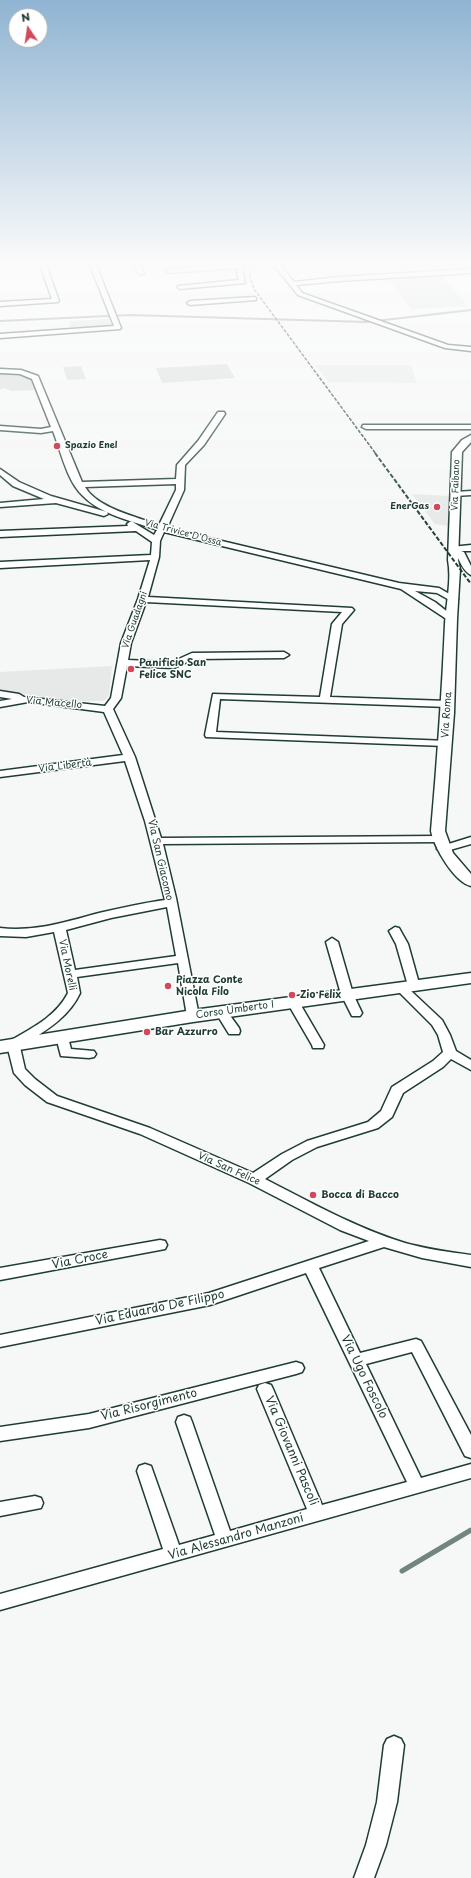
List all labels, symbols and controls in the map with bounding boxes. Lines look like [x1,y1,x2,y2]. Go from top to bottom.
north arrow [8,8,48,48]
text: N [19,8,32,26]
marker: Spazio Enel [52,441,62,451]
place label: Spazio Enel [65,441,117,451]
street label: Via Faibano [450,459,462,511]
place label: EnerGas [390,502,429,512]
marker: EnerGas [432,502,442,512]
street label: Via Trivice D'Ossa [143,518,223,548]
street label: Via Guadagni [120,590,150,650]
place label: Panificio San Felice SNC [139,657,206,680]
marker: Panificio San Felice SNC [126,664,136,674]
street label: Via Roma [439,691,455,739]
street label: Via Macello [26,695,82,711]
street label: Via Libertà [38,757,92,775]
street label: Via San Giacomo [145,818,175,902]
street label: Via Morelli [56,938,78,992]
place label: Piazza Conte Nicola Filo [176,974,243,998]
marker: Piazza Conte Nicola Filo [163,981,173,991]
place label: Zio Felix [300,989,341,1001]
marker: Zio Felix [287,990,297,1000]
street label: Corso Umberto I [195,999,275,1021]
place label: Bar Azzurro [155,1026,218,1038]
marker: Bar Azzurro [142,1027,152,1037]
street label: Via San Felice [196,1150,262,1188]
place label: Bocca di Bacco [321,1189,399,1201]
marker: Bocca di Bacco [308,1190,318,1200]
street label: Via Croce [51,1248,109,1272]
street label: Via Eduardo De Filippo [94,1287,226,1329]
street label: Via Ugo Foscolo [338,1333,390,1421]
street label: Via Risorgimento [99,1386,199,1424]
street label: Via Giovanni Pascoli [261,1394,321,1508]
street label: Via Alessandro Manzoni [167,1511,305,1563]

